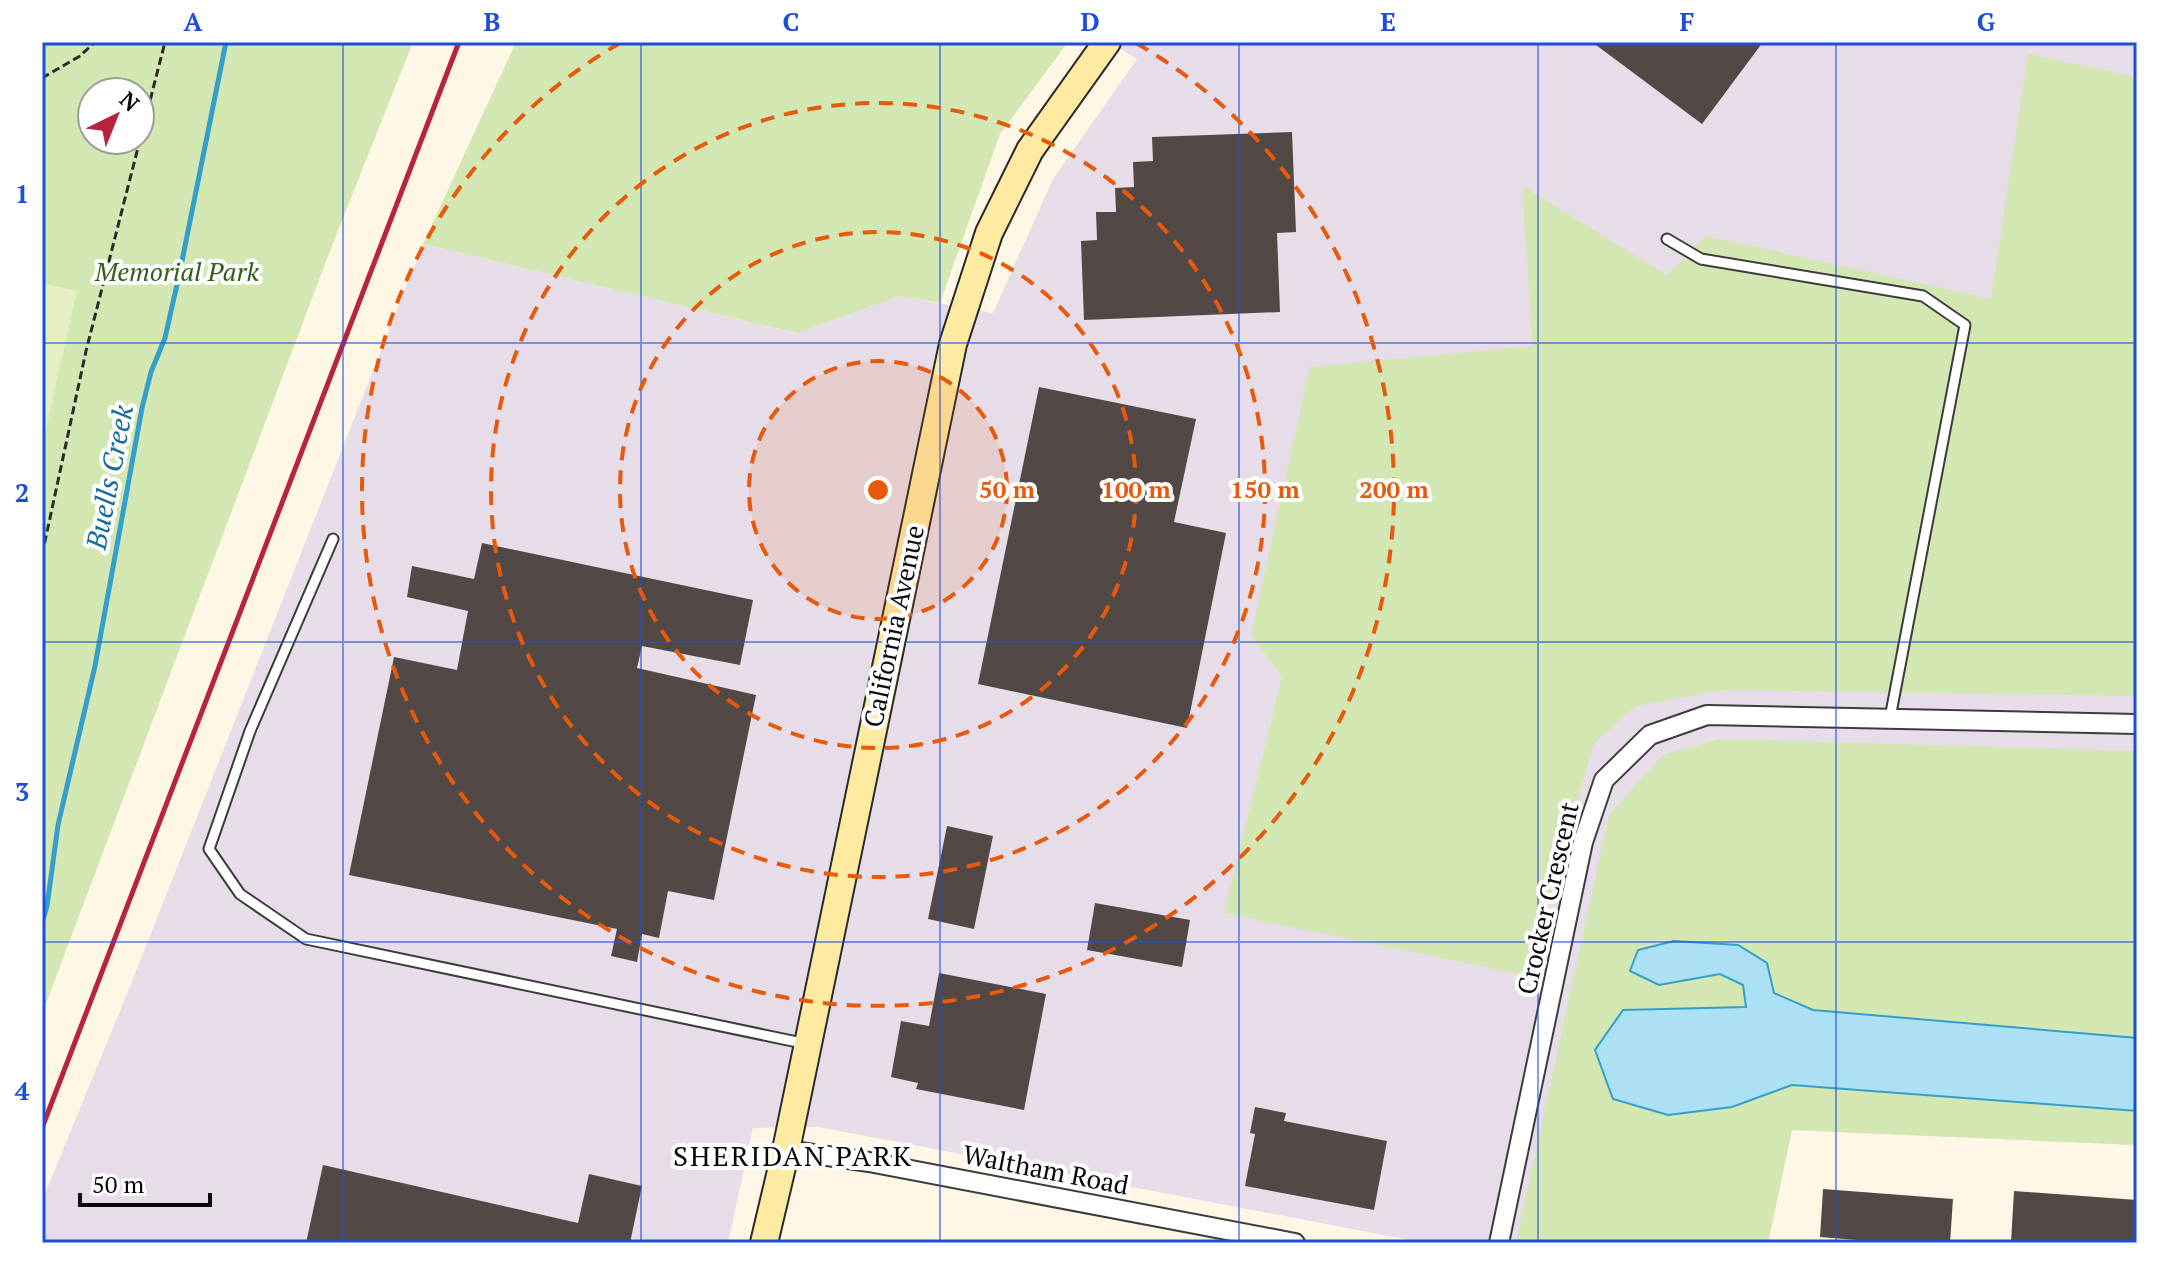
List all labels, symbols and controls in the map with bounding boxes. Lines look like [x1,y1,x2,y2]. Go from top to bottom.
text: A [184,4,203,38]
text: B [484,4,500,38]
text: C [783,4,799,38]
text: D [1080,4,1100,38]
text: E [1380,4,1396,38]
text: F [1680,4,1695,38]
text: G [1977,4,1996,38]
north arrow [76,76,156,156]
text: N [114,85,146,118]
text: 1 [15,176,29,210]
park label: Memorial Park [94,254,260,288]
water label: Buells Creek [77,401,141,553]
text: 50 m [979,473,1035,505]
text: 100 m [1101,473,1171,505]
text: 150 m [1230,473,1300,505]
text: 200 m [1359,473,1429,505]
text: 2 [15,475,29,509]
centre of rings [864,476,892,504]
street label: California Avenue [855,522,931,730]
text: 3 [15,774,29,808]
street label: Crocker Crescent [1508,798,1586,998]
text: 4 [15,1073,30,1107]
street label: Waltham Road [960,1136,1132,1202]
district label: SHERIDAN PARK [673,1137,913,1174]
scale bar [80,1157,210,1207]
text: 50 m [92,1168,144,1200]

